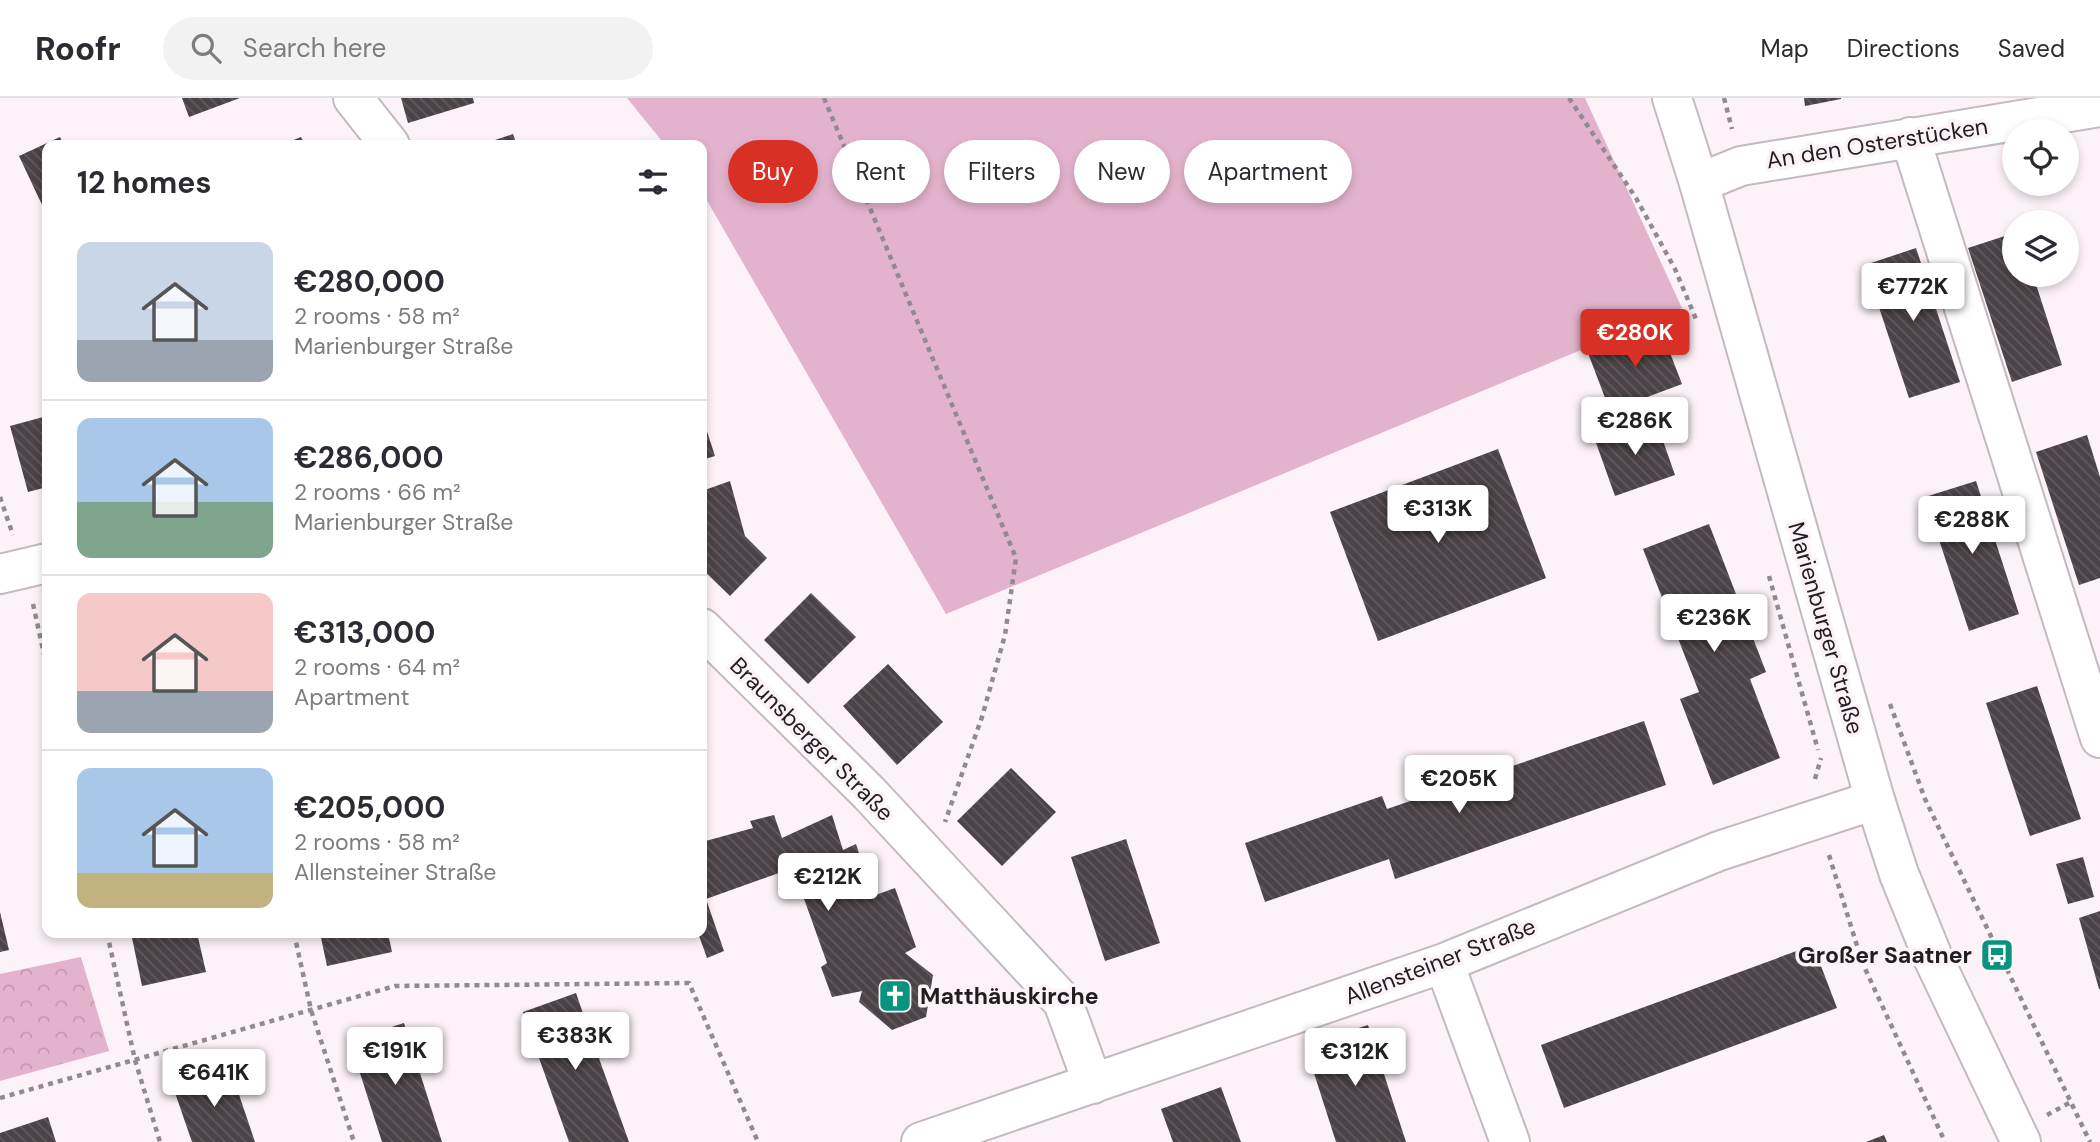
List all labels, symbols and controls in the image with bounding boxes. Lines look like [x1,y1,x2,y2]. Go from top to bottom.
search box [163,17,653,80]
text: Roofr [35,27,121,70]
icon: search [187,29,225,67]
text: Search here [243,31,386,65]
text: Map [1761,33,1809,64]
text: Directions [1847,33,1960,64]
text: Saved [1998,33,2065,64]
street label: An den Osterstücken [1764,111,1990,175]
map controls [2002,119,2079,287]
button: locate [2002,119,2079,196]
chip: Buy [728,140,818,203]
chip: Rent [832,140,930,203]
chip: Filters [944,140,1060,203]
chip: New [1074,140,1170,203]
chip: Apartment [1184,140,1352,203]
text: 12 homes [77,163,211,202]
icon: filters [634,163,672,201]
button: layers [2002,210,2079,287]
text: €280,000 [294,262,445,301]
pin: €772K [1864,264,1962,323]
icon: home [133,270,217,354]
text: €772K [1878,271,1948,301]
text: 2 rooms · 58 m² [294,301,460,331]
pin: €280K [1586,310,1684,369]
text: €280K [1596,317,1674,347]
text: Marienburger Straße [294,331,513,361]
pin: €286K [1586,398,1684,457]
text: €286K [1597,405,1673,435]
text: €286,000 [294,438,444,477]
icon: home [133,446,217,530]
text: 2 rooms · 66 m² [294,477,461,507]
pin: €313K [1389,486,1487,545]
text: €313K [1403,493,1473,523]
pin: €288K [1923,496,2021,556]
text: €288K [1934,504,2010,534]
text: Marienburger Straße [294,507,513,537]
street label: Marienburger Straße [1781,518,1871,738]
pin: €236K [1665,594,1763,654]
text: €236K [1677,602,1751,632]
text: €313,000 [294,613,435,652]
icon: home [133,621,217,705]
street label: Braunsberger Straße [724,651,900,827]
text: 2 rooms · 64 m² [294,652,460,682]
text: Apartment [294,682,409,712]
pin: €205K [1410,756,1508,815]
text: €205K [1421,763,1497,793]
text: €205,000 [294,788,445,827]
icon: home [133,796,217,880]
text: 2 rooms · 58 m² [294,827,460,857]
pin: €212K [779,854,877,913]
text: Allensteiner Straße [294,857,496,887]
text: €212K [794,861,862,891]
street label: Allensteiner Straße [1340,911,1540,1011]
bus stop icon: Großer Saatner [1978,936,2016,974]
place label: Großer Saatner [1798,940,1972,970]
church icon: Matthäuskirche [876,977,914,1015]
place label: Matthäuskirche [920,981,1099,1011]
pin: €383K [526,1012,624,1072]
text: €383K [537,1020,613,1050]
pin: €191K [346,1028,444,1087]
pin: €312K [1306,1028,1404,1088]
text: €191K [363,1035,427,1065]
text: €312K [1321,1036,1389,1066]
pin: €641K [165,1049,263,1109]
text: €641K [178,1057,250,1087]

